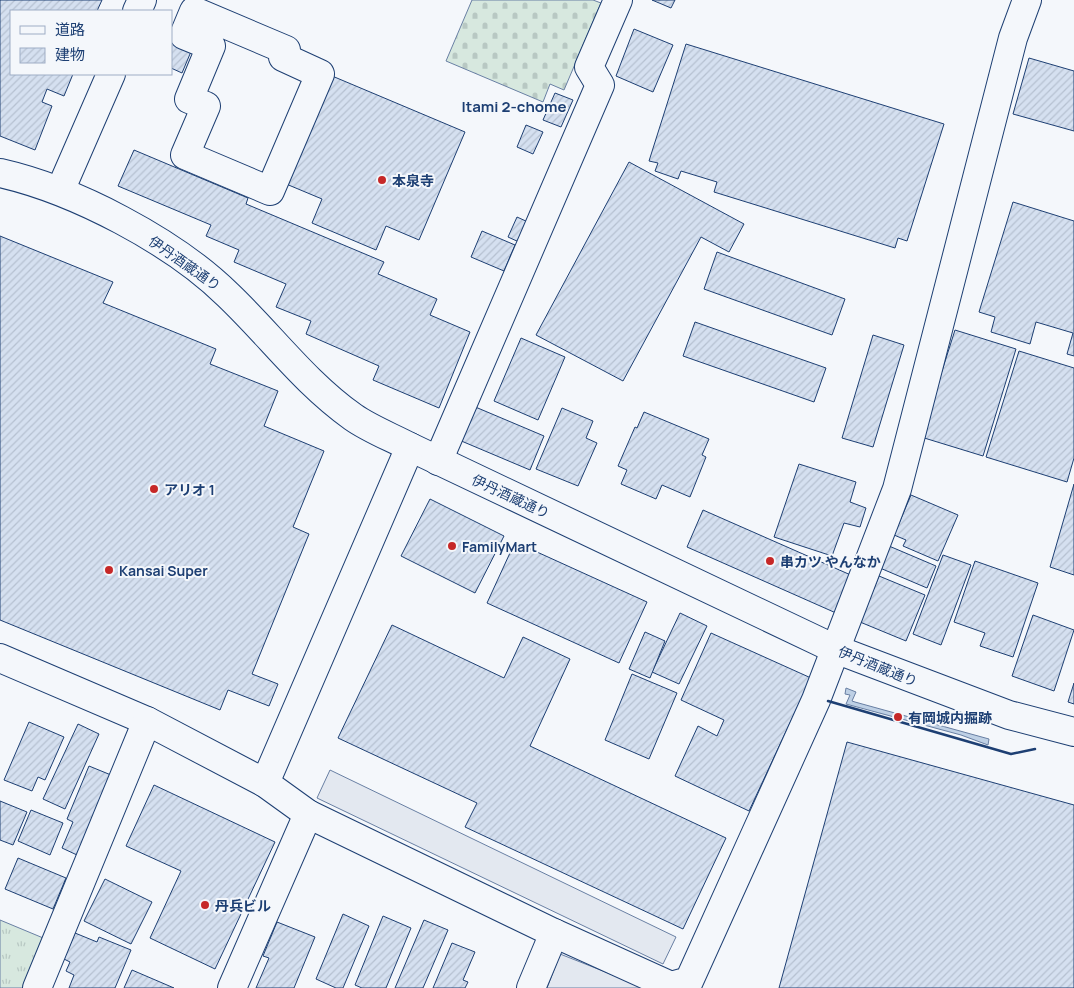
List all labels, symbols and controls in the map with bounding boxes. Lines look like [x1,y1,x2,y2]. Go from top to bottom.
legend [10,10,172,75]
text: 道路 [55,19,85,40]
text: 建物 [55,44,85,65]
district label: Itami 2-chome [462,96,566,117]
place label: 本泉寺 [392,171,434,190]
marker: 本泉寺 [376,174,388,186]
street label: 伊丹酒蔵通り [145,231,225,295]
street label: 伊丹酒蔵通り [469,470,553,522]
place label: アリオ 1 [164,480,215,499]
marker: アリオ 1 [148,483,160,495]
place label: FamilyMart [462,537,537,556]
marker: FamilyMart [446,540,458,552]
place label: 串カツ やんなか [780,552,881,571]
marker: 串カツ やんなか [764,555,776,567]
place label: Kansai Super [119,561,208,580]
marker: Kansai Super [103,564,115,576]
street label: 伊丹酒蔵通り [835,641,921,691]
place label: 有岡城内掘跡 [908,708,992,727]
marker: 有岡城内掘跡 [892,711,904,723]
place label: 丹兵ビル [215,896,271,915]
marker: 丹兵ビル [199,899,211,911]

